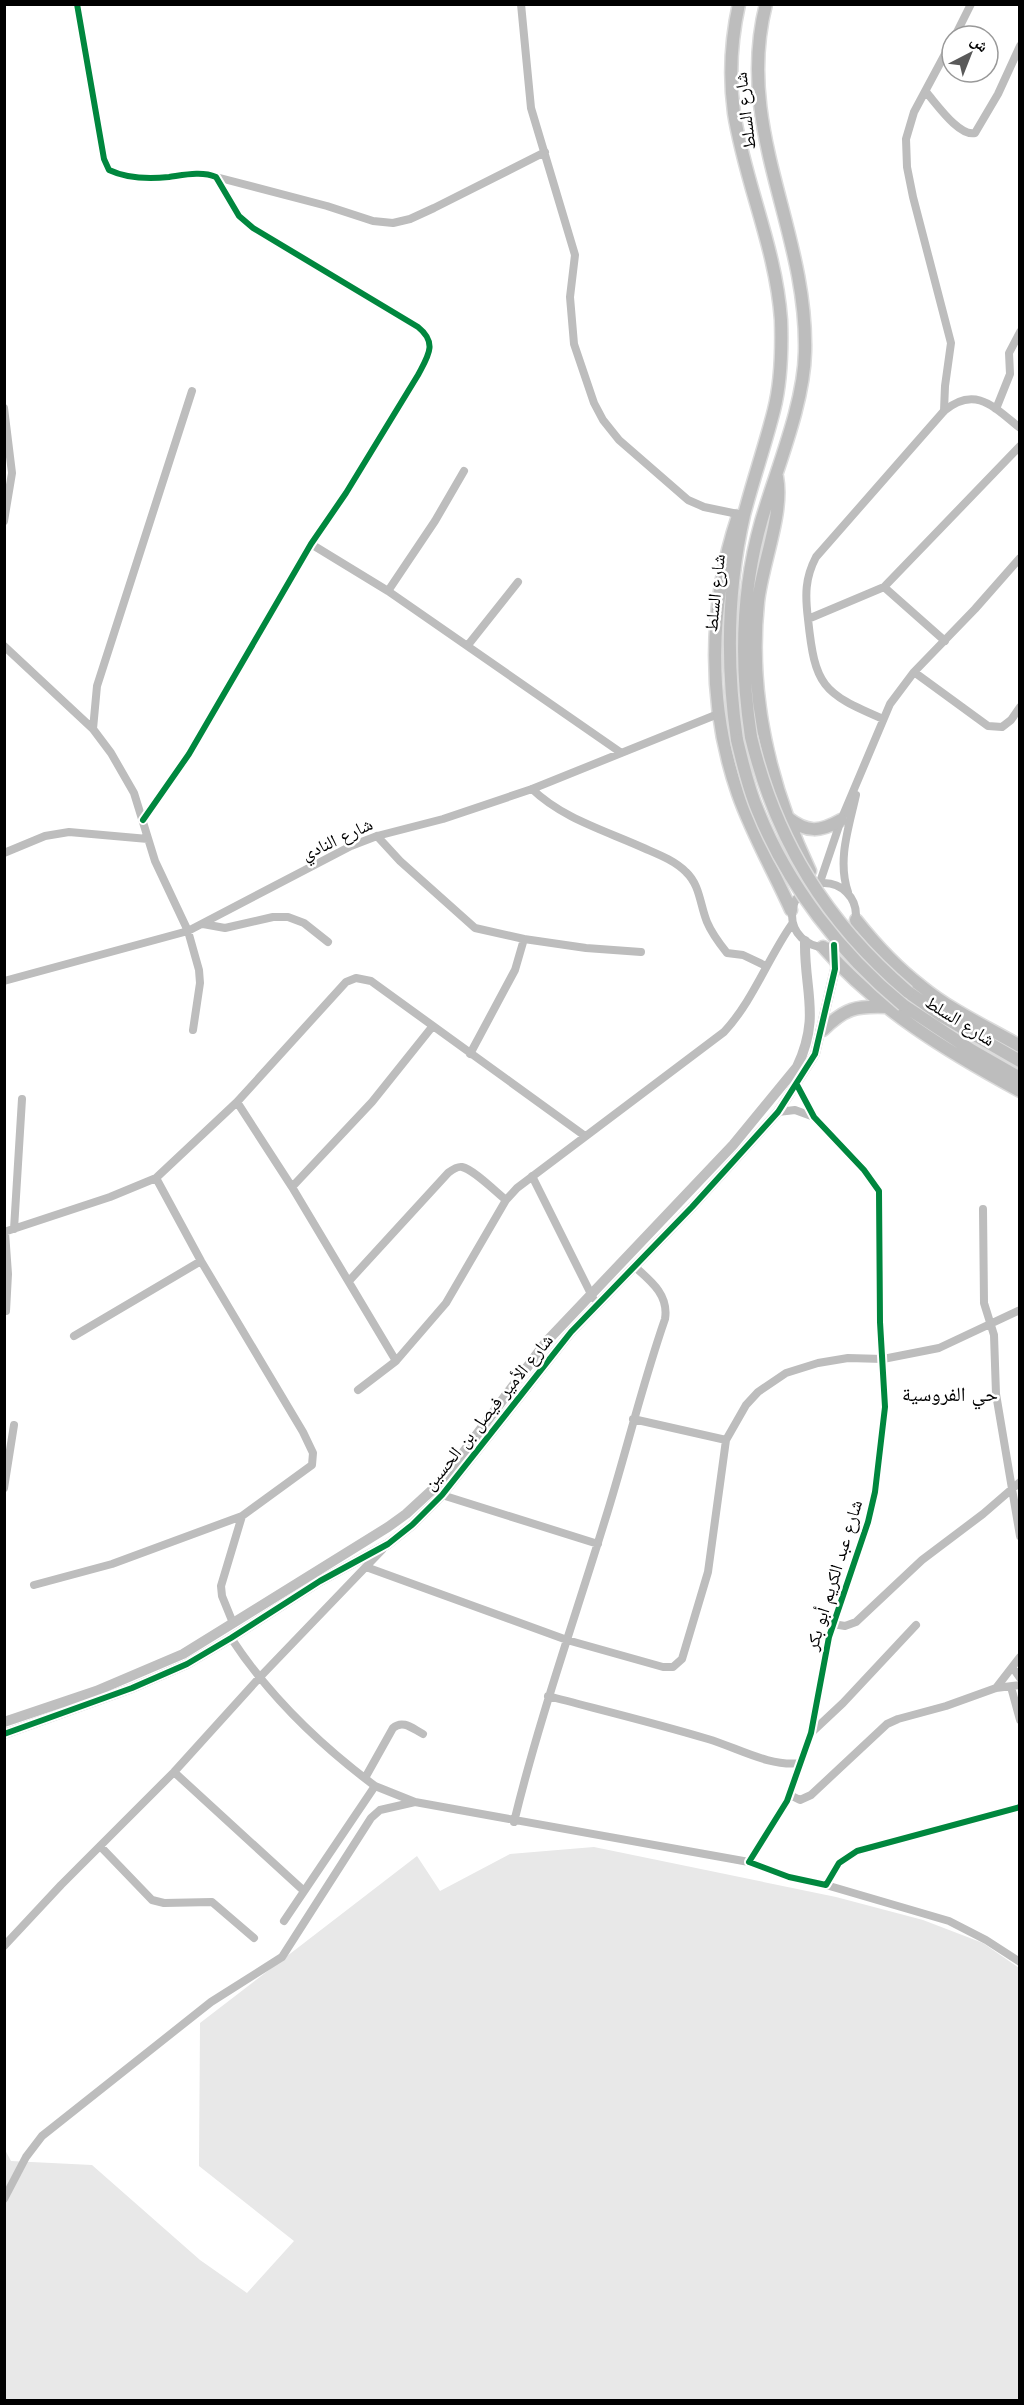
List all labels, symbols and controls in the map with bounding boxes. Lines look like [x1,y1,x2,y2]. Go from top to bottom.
north arrow [940,24,1000,84]
text: ش [966,29,994,57]
street label: شارع السلط [727,71,763,151]
street label: شارع السلط [698,553,732,633]
street label: شارع النادي [297,811,378,868]
street label: شارع السلط [920,989,1000,1053]
street label: شارع الأمير فيصل بن الحسين [417,1328,559,1496]
district label: حي الفروسية [902,1380,998,1410]
street label: شارع عبد الكريم أبو بكر [798,1497,869,1654]

